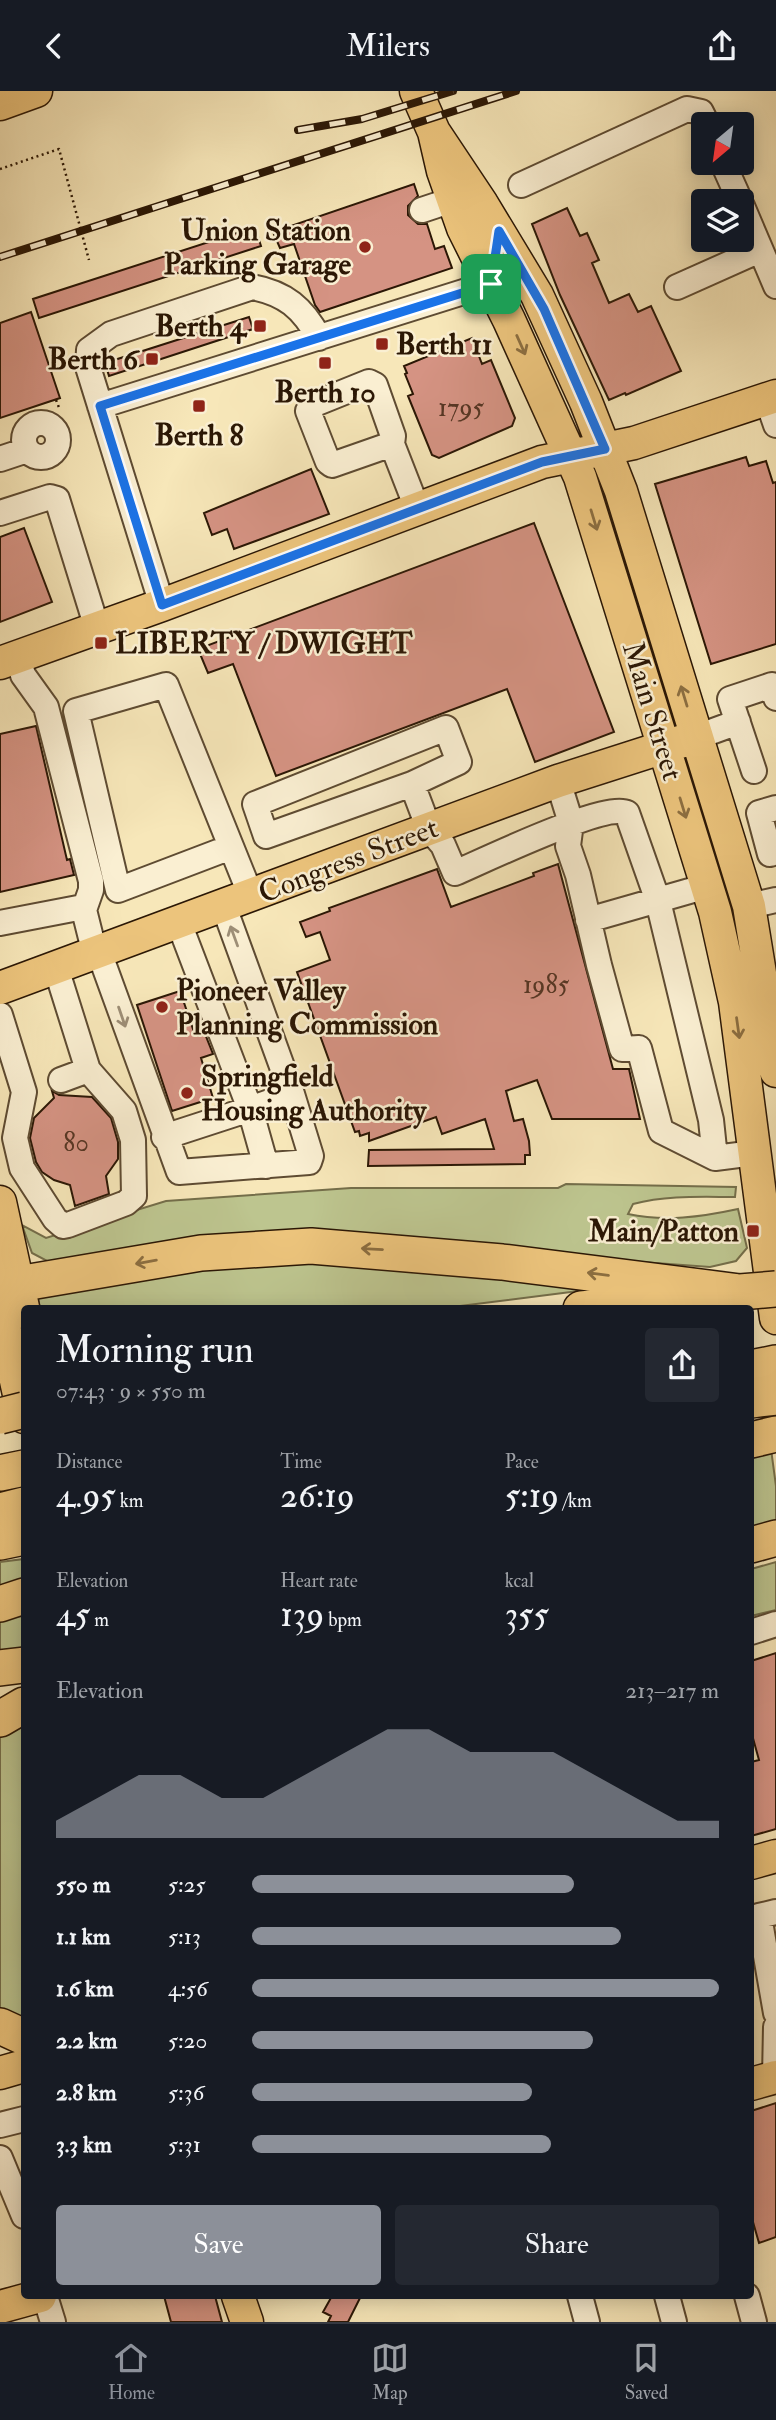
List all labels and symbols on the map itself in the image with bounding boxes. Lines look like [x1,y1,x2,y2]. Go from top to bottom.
north arrow [691,112,754,175]
place label: Union Station Parking Garage [164,212,352,283]
marker: Union Station Parking Garage [357,239,373,255]
pin [461,254,521,314]
place label: Berth 4 [155,308,248,345]
marker: Berth 4 [252,318,268,334]
place label: Berth 11 [396,326,493,363]
one-way arrow [515,334,528,355]
marker: Berth 11 [374,336,390,352]
place label: Berth 6 [48,341,140,378]
marker: Berth 6 [144,351,160,367]
marker: Berth 10 [317,355,333,371]
place label: Berth 10 [274,374,376,411]
house number: 1795 [438,392,485,424]
marker: Berth 8 [191,398,207,414]
place label: Berth 8 [154,417,244,454]
one-way arrow [588,509,601,531]
place label: LIBERTY / DWIGHT [115,625,413,662]
marker: LIBERTY / DWIGHT [93,635,109,651]
street label: Main Street [614,637,691,785]
one-way arrow [677,685,690,707]
one-way arrow [677,796,690,818]
street label: Congress Street [253,809,444,912]
one-way arrow [227,925,239,947]
house number: 1985 [523,969,570,1001]
place label: Pioneer Valley Planning Commission [176,972,439,1043]
marker: Pioneer Valley Planning Commission [154,999,170,1015]
one-way arrow [117,1005,129,1027]
one-way arrow [732,1016,745,1039]
place label: Springfield Housing Authority [201,1058,428,1129]
marker: Springfield Housing Authority [179,1085,195,1101]
house number: 80 [63,1127,89,1159]
place label: Main/Patton [587,1213,740,1250]
marker: Main/Patton [745,1223,761,1239]
one-way arrow [361,1243,384,1256]
one-way arrow [135,1256,158,1269]
one-way arrow [587,1267,610,1280]

